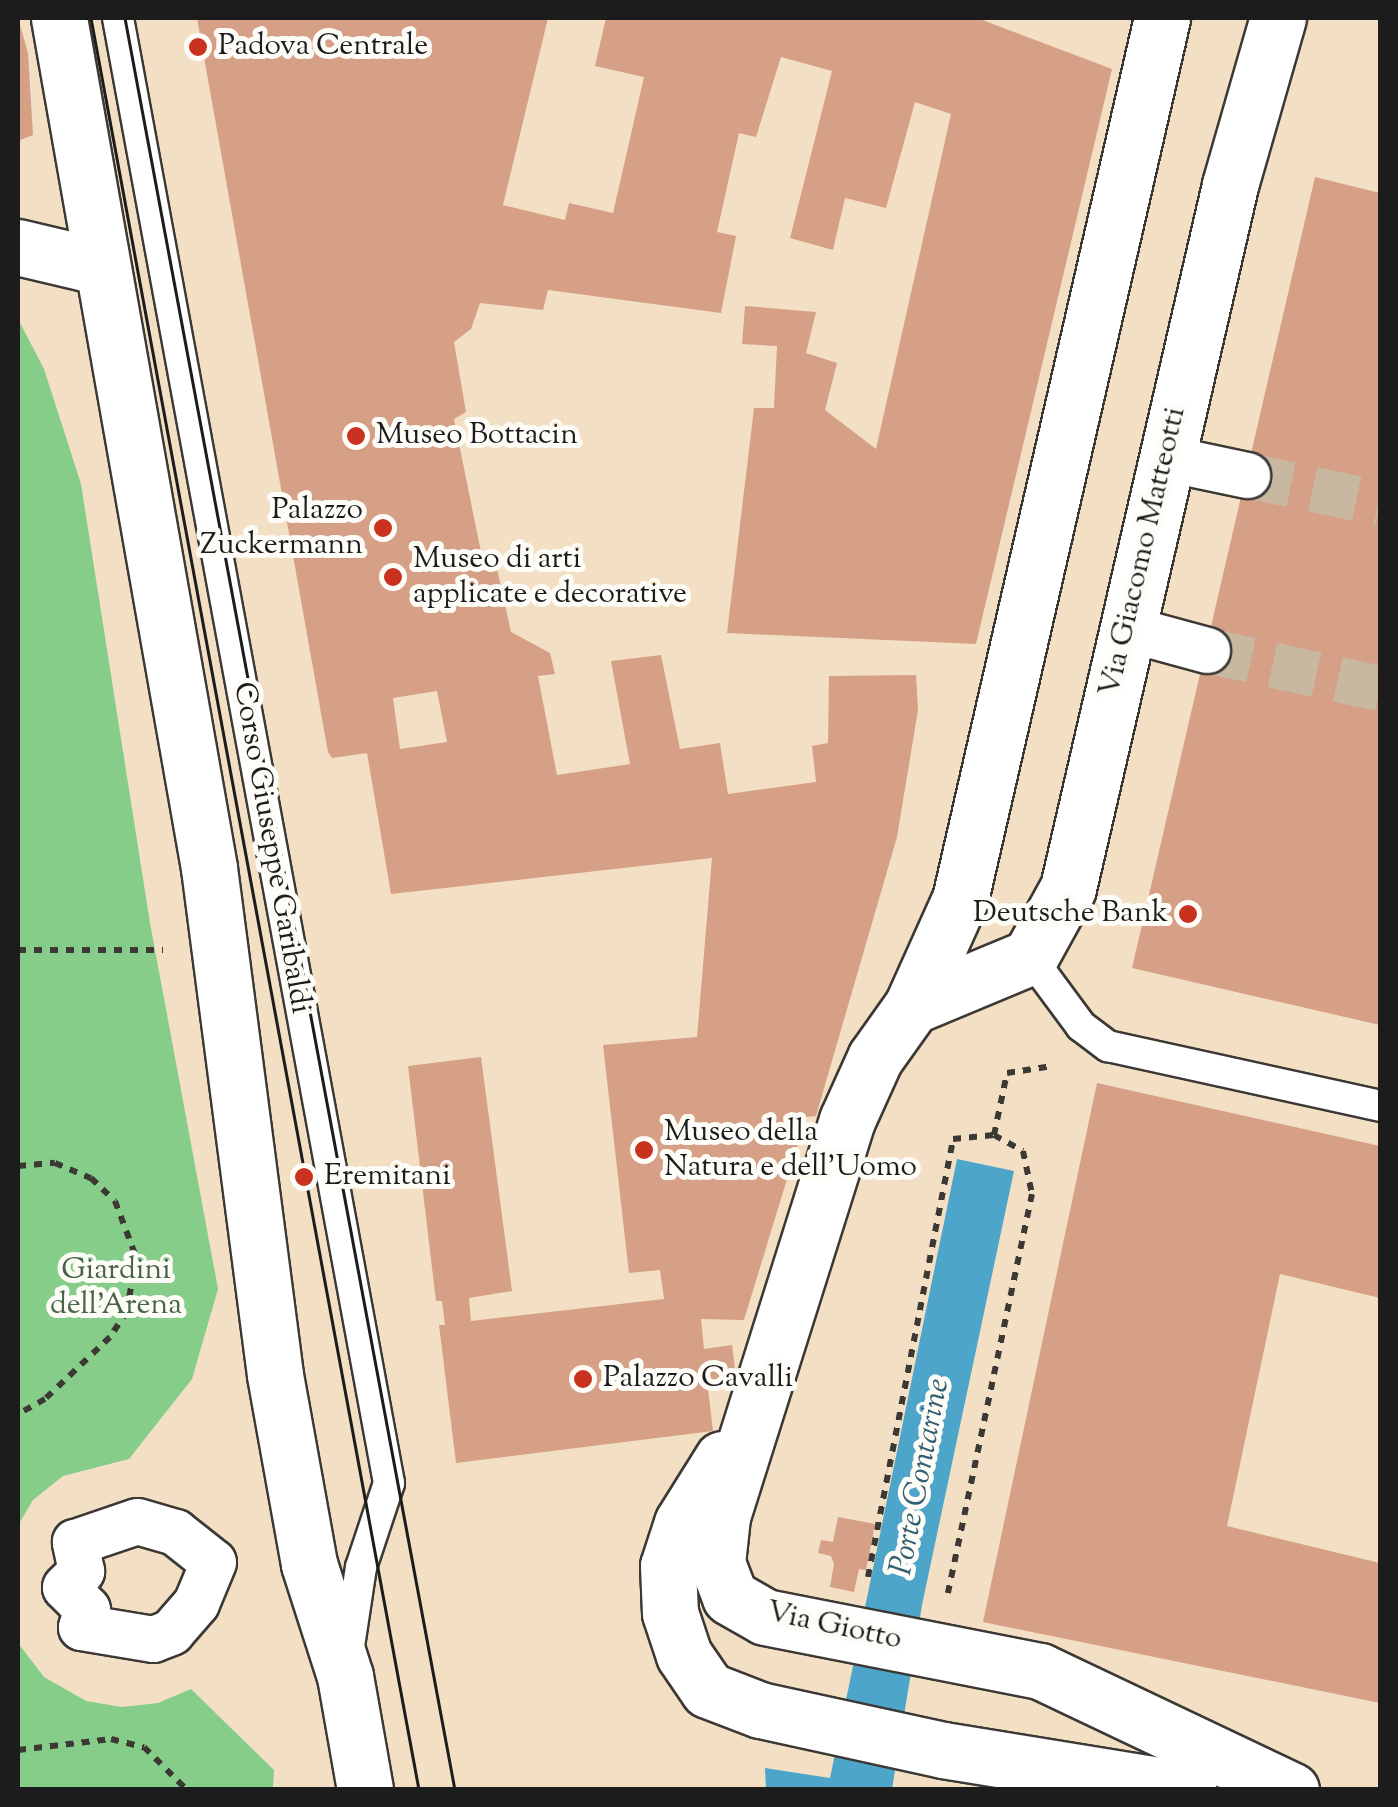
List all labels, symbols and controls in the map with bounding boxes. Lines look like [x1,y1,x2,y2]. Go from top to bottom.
place label: Padova Centrale [218,29,428,65]
marker: Padova Centrale [187,36,209,58]
street label: Via Giacomo Matteotti [1093,404,1195,700]
place label: Museo Bottacin [376,418,578,454]
marker: Museo Bottacin [345,425,367,447]
place label: Palazzo Zuckermann [200,493,363,564]
marker: Palazzo Zuckermann [372,517,394,539]
place label: Museo di arti applicate e decorative [413,542,687,612]
marker: Museo di arti applicate e decorative [382,566,404,588]
street label: Corso Giuseppe Garibaldi [224,680,318,1016]
place label: Deutsche Bank [973,896,1168,932]
marker: Deutsche Bank [1177,903,1199,925]
place label: Museo della Natura e dell’Uomo [664,1115,917,1186]
marker: Museo della Natura e dell’Uomo [633,1139,655,1161]
place label: Eremitani [324,1159,451,1195]
marker: Eremitani [293,1166,315,1188]
park label: Giardini dell'Arena [50,1253,182,1324]
place label: Palazzo Cavalli [603,1361,793,1397]
marker: Palazzo Cavalli [572,1368,594,1390]
water label: Porte Contarine [883,1376,959,1578]
street label: Via Giotto [763,1595,905,1659]

